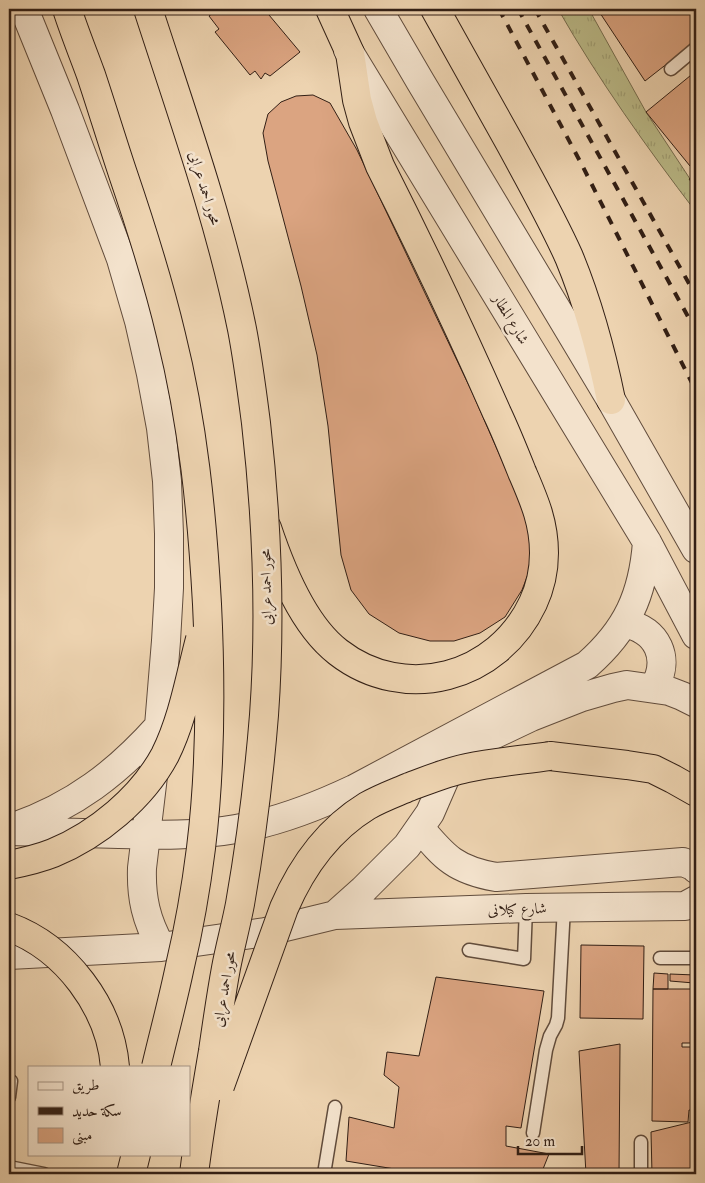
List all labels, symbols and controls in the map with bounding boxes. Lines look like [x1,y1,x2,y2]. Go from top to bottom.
street label: محور احمد عرابى [183,149,225,228]
street label: شارع المطار [485,289,533,349]
street label: محور احمد عرابى [256,549,278,625]
street label: شارع كيلانى [487,899,547,923]
street label: محور احمد عرابى [209,950,241,1029]
legend [28,1066,190,1156]
text: طريق [72,1076,99,1095]
text: سكة حديد [72,1102,122,1121]
scale bar [518,1123,581,1155]
text: مبنى [72,1126,92,1146]
text: 20 m [525,1132,555,1151]

